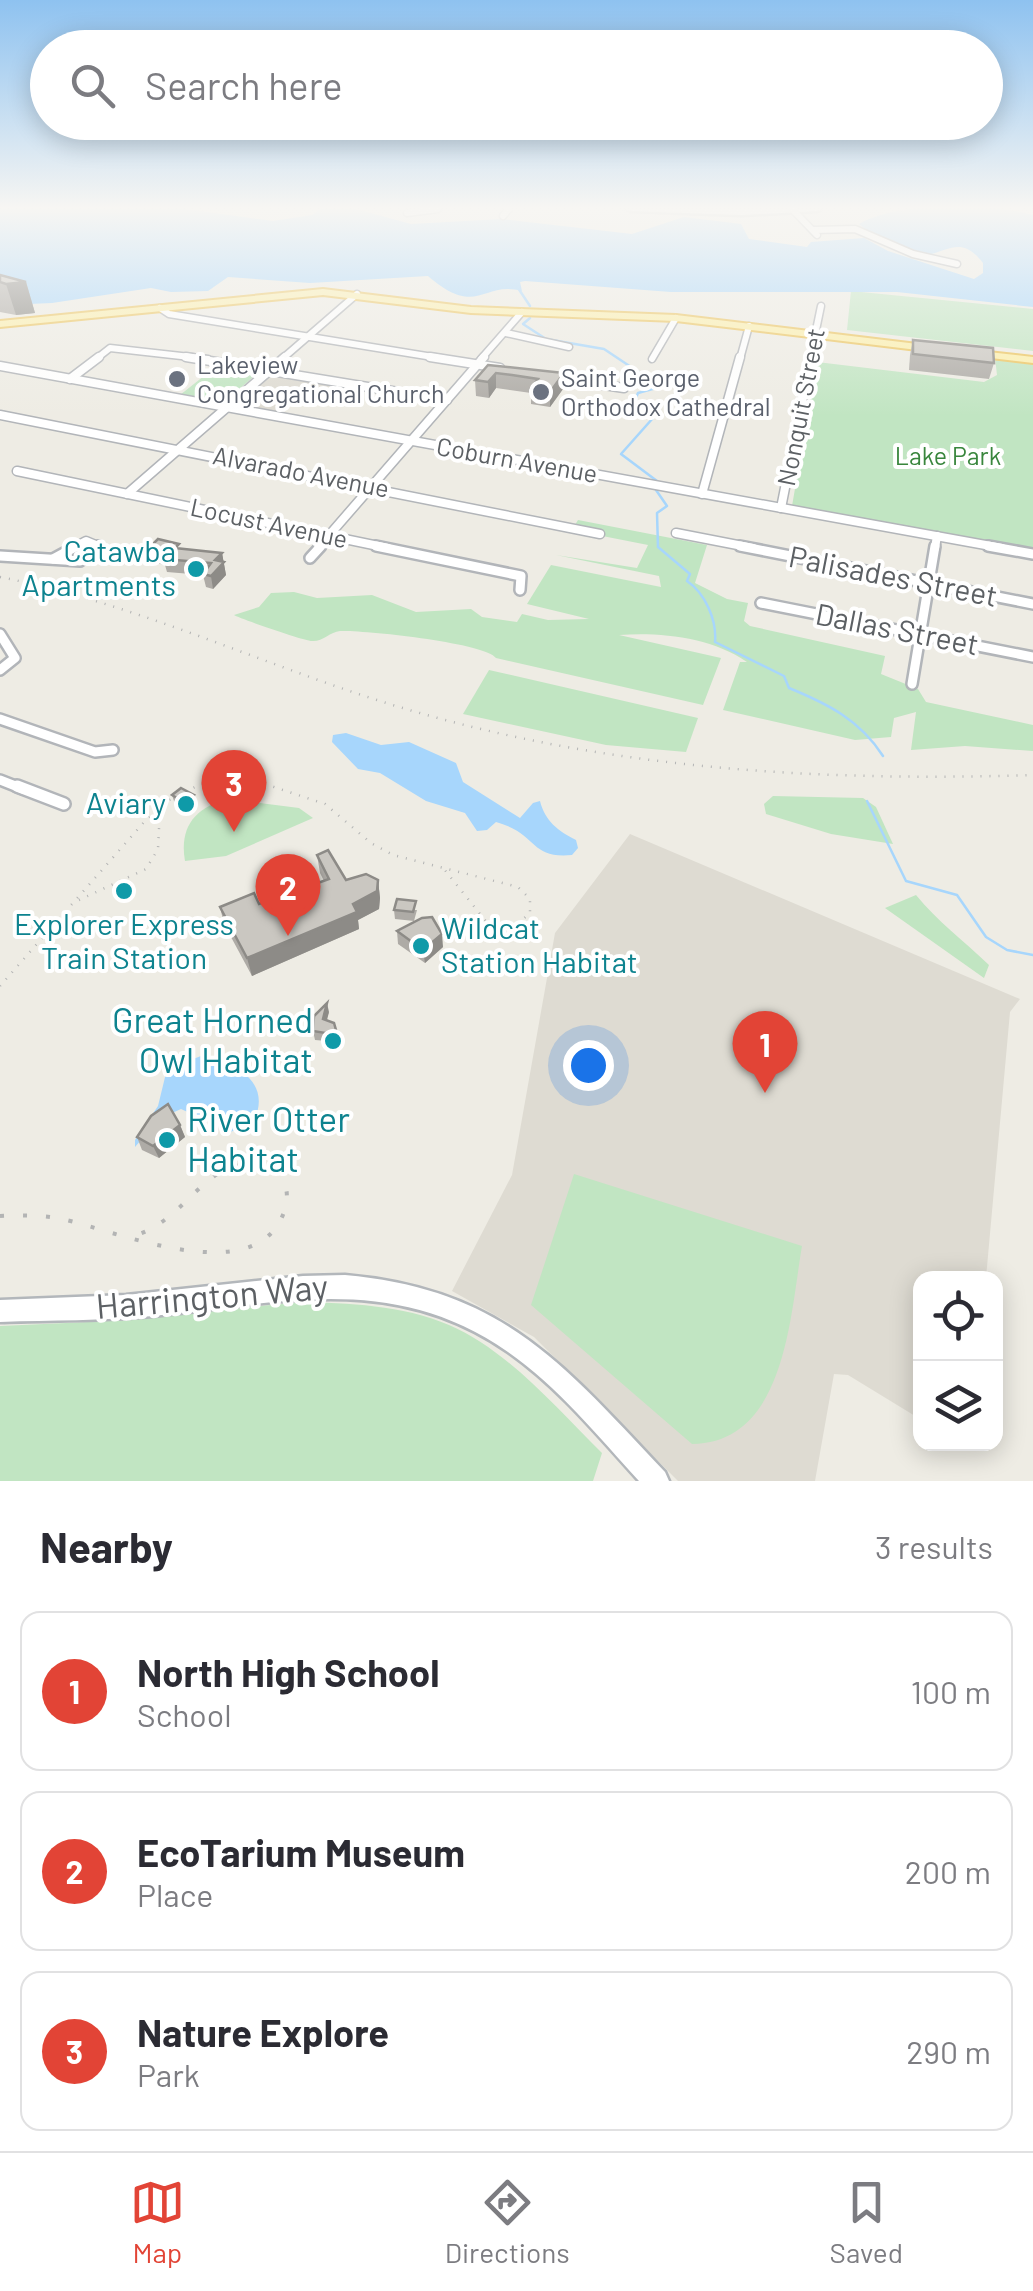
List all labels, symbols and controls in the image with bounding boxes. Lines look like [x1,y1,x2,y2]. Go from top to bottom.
search box [30,30,1003,140]
icon: search [65,58,120,113]
text: Search here [145,62,343,108]
street label: Nonquit Street [770,325,830,488]
place label: Lakeview Congregational Church [197,349,445,408]
place label: Saint George Orthodox Cathedral [561,362,771,421]
marker: Lakeview Congregational Church [166,368,188,390]
marker: Saint George Orthodox Cathedral [530,381,552,403]
street label: Coburn Avenue [434,430,600,488]
street label: Alvarado Avenue [211,439,392,503]
park label: Lake Park [895,440,1001,470]
street label: Locust Avenue [188,491,350,553]
place label: Catawba Apartments [22,532,176,602]
street label: Palisades Street [786,537,1001,613]
marker: Catawba Apartments [185,558,207,580]
street label: Dallas Street [813,595,982,661]
pin: 3 [202,750,266,832]
place label: Aviary [86,784,166,820]
marker: Aviary [175,793,197,815]
pin: 2 [256,854,320,936]
marker: Explorer Express Train Station [113,880,135,902]
place label: Explorer Express Train Station [14,905,234,975]
place label: Wildcat Station Habitat [441,909,638,979]
marker: Wildcat Station Habitat [410,935,432,957]
place label: Great Horned Owl Habitat [112,998,313,1080]
pin: 1 [732,1010,798,1093]
marker: Great Horned Owl Habitat [322,1030,344,1052]
your location [563,1040,614,1091]
place label: River Otter Habitat [187,1097,350,1179]
marker: River Otter Habitat [156,1129,178,1151]
street label: Harrington Way [94,1264,330,1326]
map controls [913,1271,1003,1451]
button: locate [913,1271,1003,1361]
button: layers [913,1361,1003,1451]
text: Nearby [40,1521,173,1571]
text: 3 results [875,1527,993,1565]
text: North High School [137,1649,439,1695]
text: 1 [69,1672,80,1710]
text: 100 m [911,1672,991,1710]
text: School [137,1695,232,1733]
text: EcoTarium Museum [137,1829,465,1875]
text: 2 [66,1852,83,1890]
text: 200 m [905,1852,991,1890]
text: Place [137,1875,213,1913]
text: Nature Explore [137,2009,389,2055]
text: 3 [66,2032,83,2070]
text: 290 m [906,2032,991,2070]
text: Park [137,2055,200,2093]
tab: Map [130,2175,185,2269]
tab: Directions [445,2175,570,2269]
tab: Saved [830,2175,903,2269]

